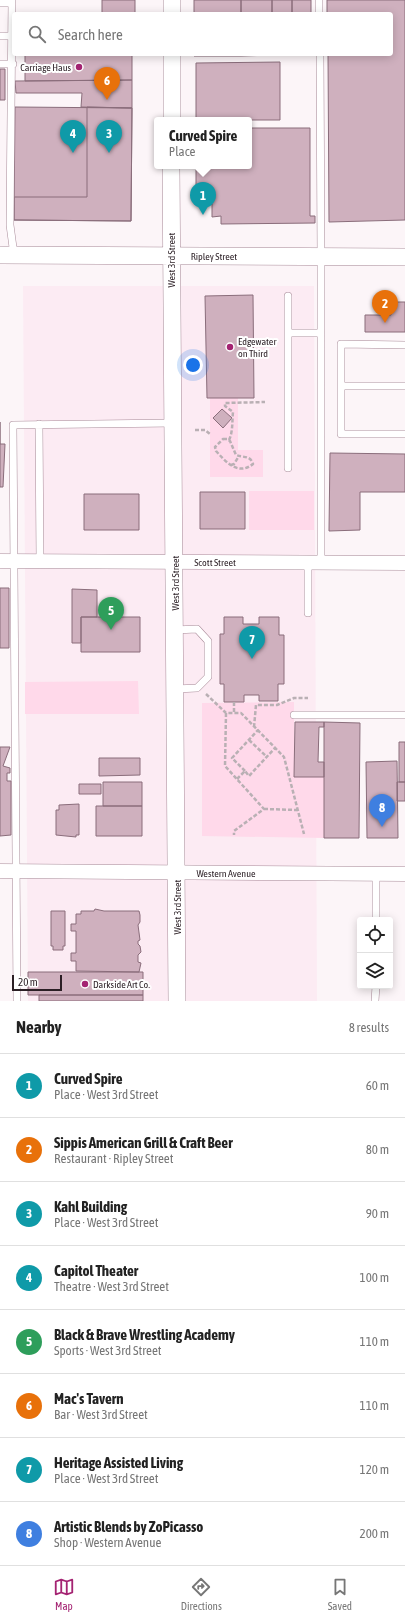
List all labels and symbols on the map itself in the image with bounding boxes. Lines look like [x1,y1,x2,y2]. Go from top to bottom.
place label: Carriage Haus [20,62,71,73]
marker: Carriage Haus [74,62,84,72]
pin: 6 [94,67,120,100]
pin: 4 [60,120,86,153]
pin: 3 [96,120,122,153]
pin: 1 [190,182,216,215]
street label: West 3rd Street [166,232,177,287]
street label: Ripley Street [191,251,237,262]
pin: 2 [372,290,398,323]
place label: Edgewater on Third [238,336,277,359]
marker: Edgewater on Third [225,342,235,352]
your location [183,355,203,375]
street label: West 3rd Street [170,555,181,610]
street label: Scott Street [194,557,236,568]
pin: 5 [98,597,124,630]
pin: 7 [239,626,265,659]
pin: 8 [369,794,395,827]
street label: Western Avenue [196,868,256,879]
street label: West 3rd Street [172,879,183,934]
scale bar [12,973,62,992]
marker: Darkside Art Co. [80,979,90,989]
place label: Darkside Art Co. [93,979,150,990]

